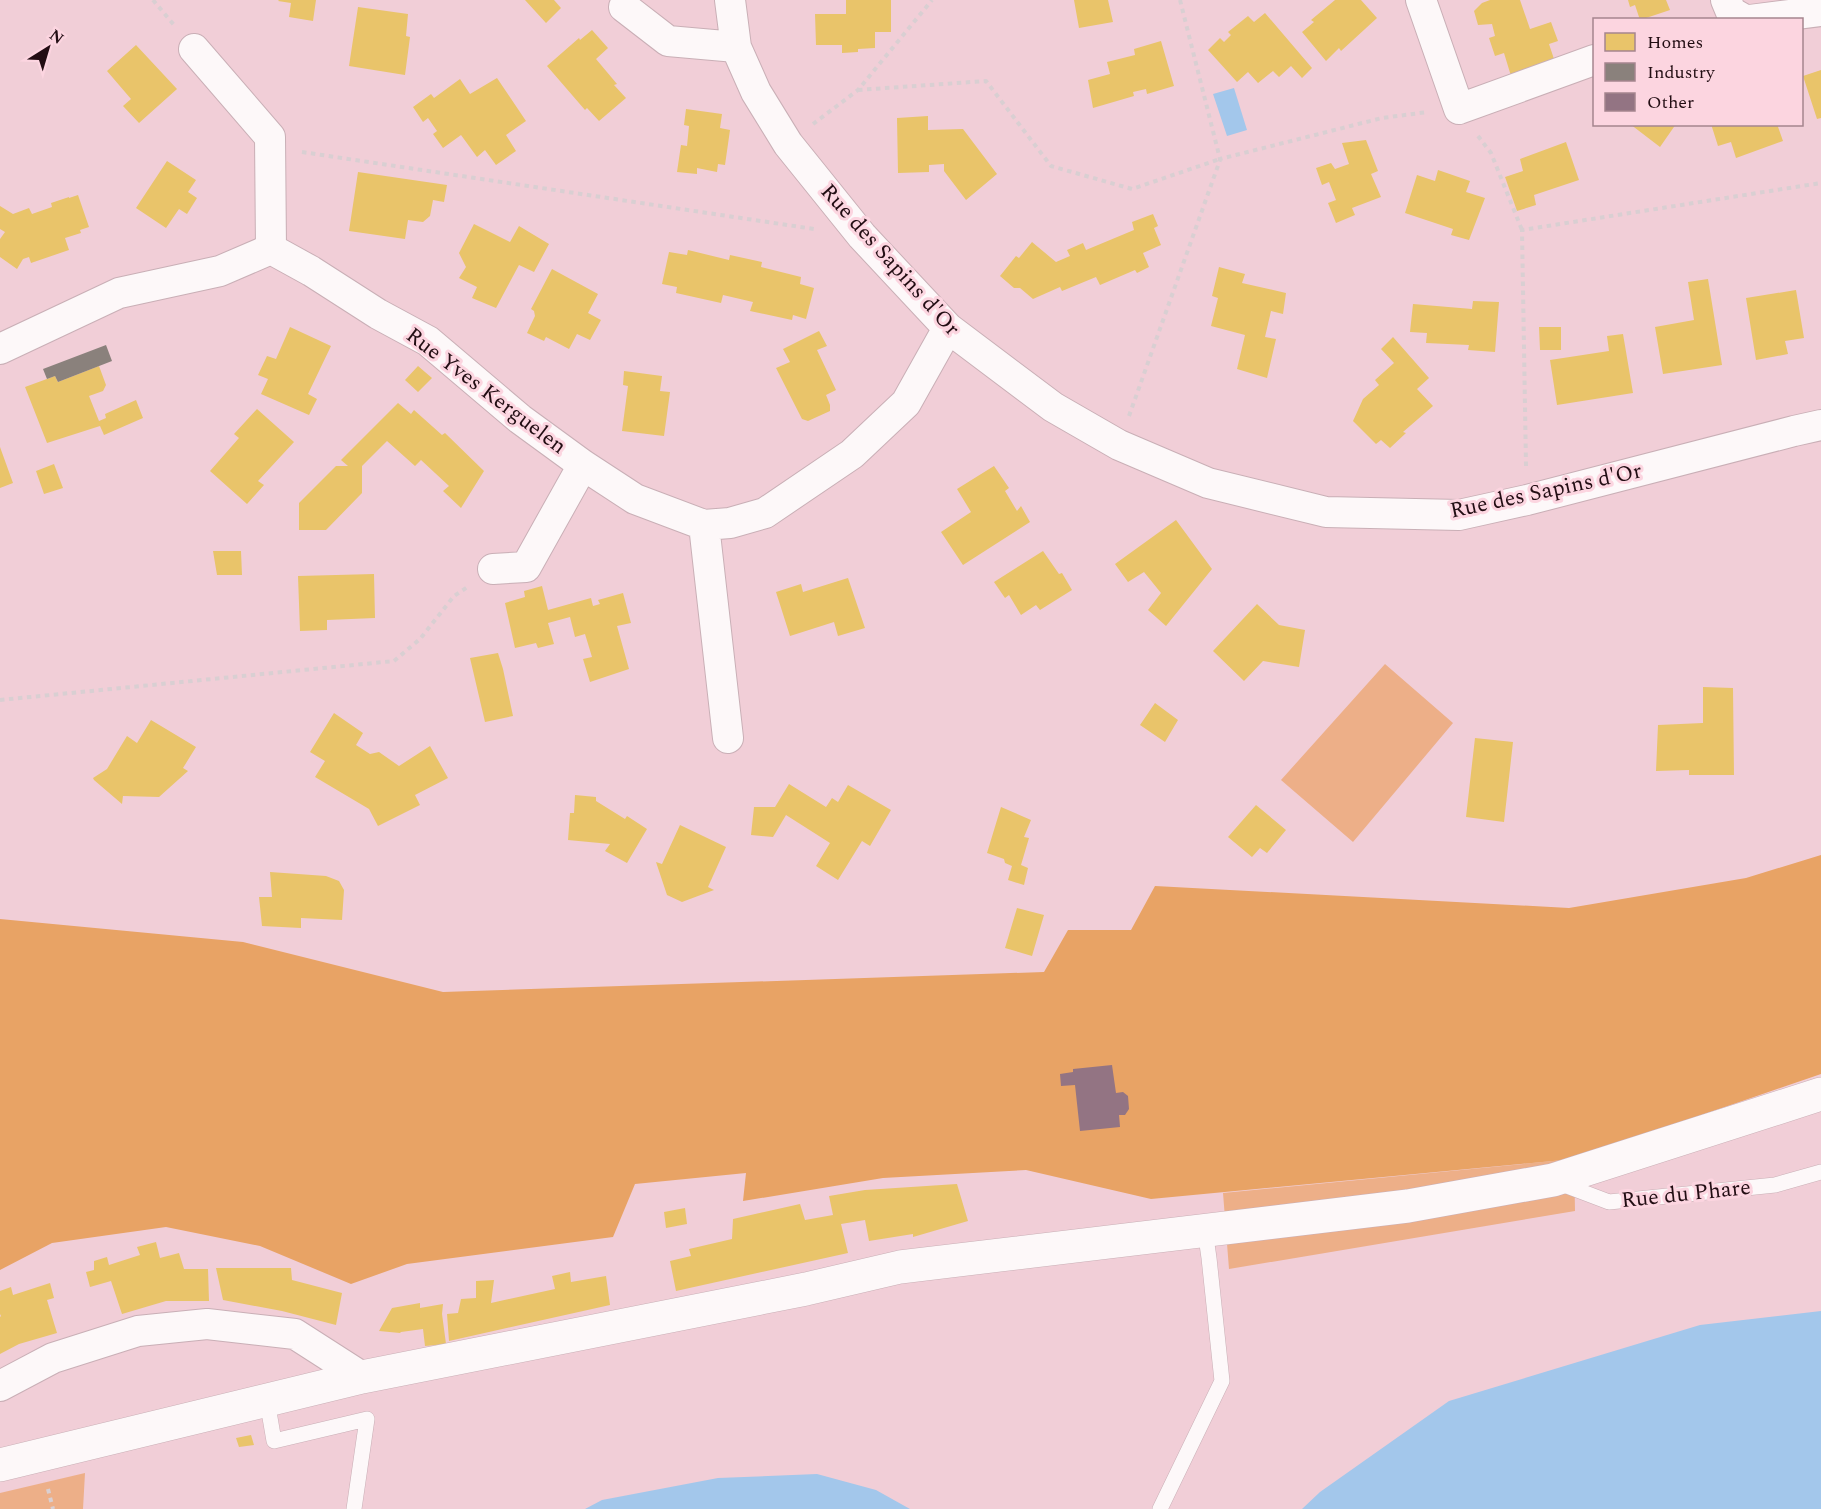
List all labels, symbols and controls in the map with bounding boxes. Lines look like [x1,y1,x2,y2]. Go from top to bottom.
north arrow [18,18,78,78]
legend [1593,18,1803,126]
text: N [44,23,69,50]
text: Homes [1647,29,1703,56]
text: Industry [1647,59,1716,86]
text: Other [1647,89,1694,116]
street label: Rue des Sapins d'Or [812,176,968,344]
street label: Rue Yves Kerguelen [399,319,573,463]
street label: Rue des Sapins d'Or [1447,455,1645,527]
street label: Rue du Phare [1620,1171,1752,1217]

